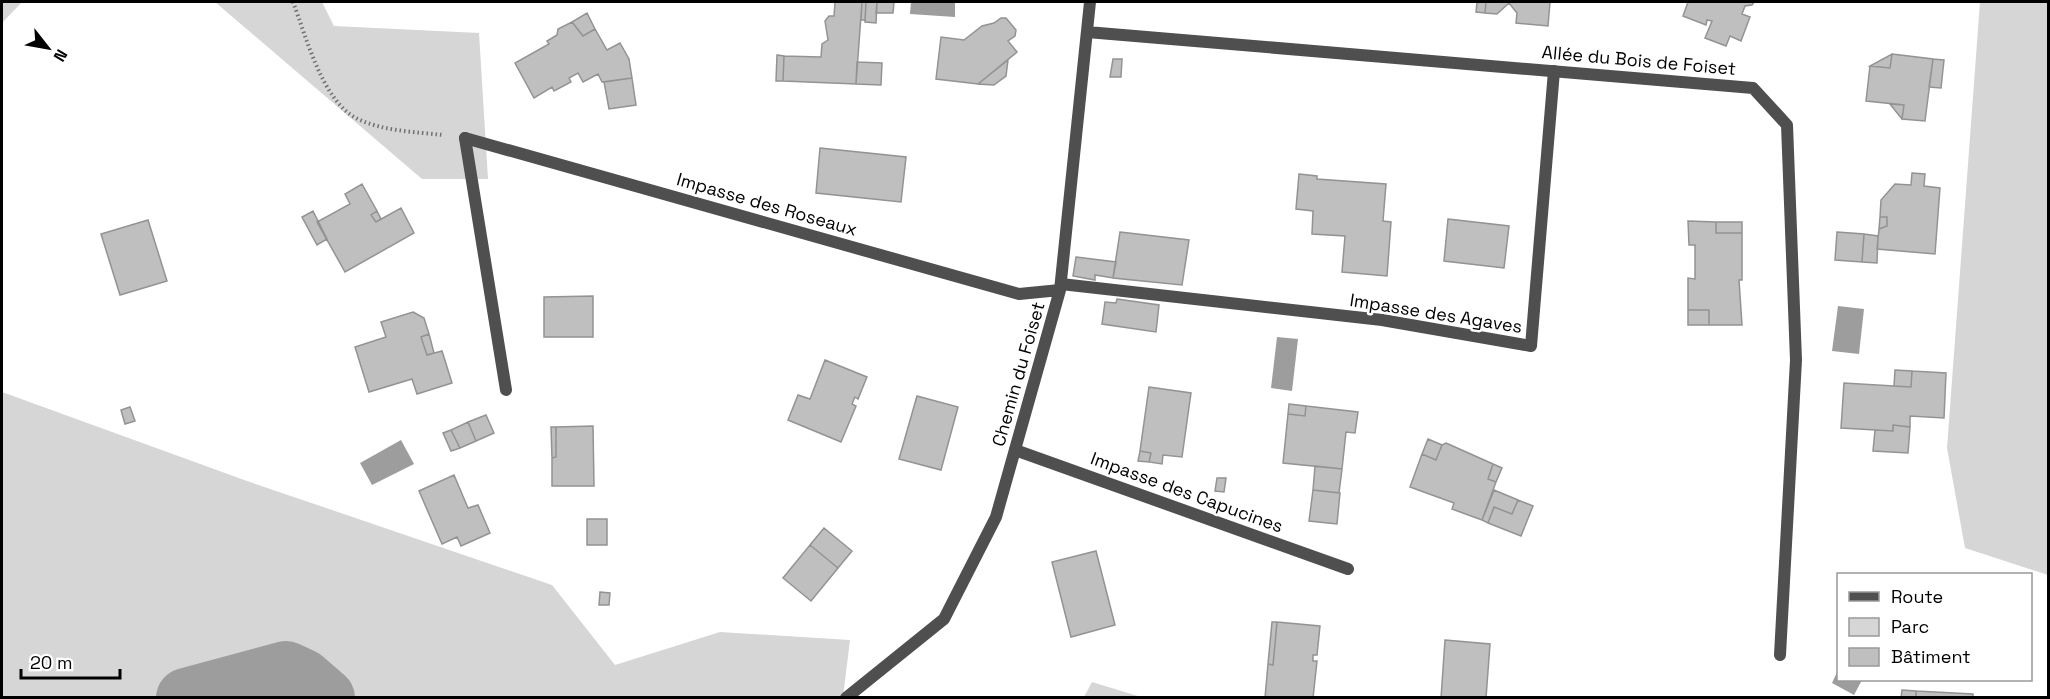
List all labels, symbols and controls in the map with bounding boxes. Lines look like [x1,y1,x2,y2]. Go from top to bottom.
north arrow [18,18,78,78]
street label: Allée du Bois de Foiset [1541,40,1737,80]
text: N [49,45,72,65]
street label: Impasse des Roseaux [674,167,860,241]
street label: Impasse des Agaves [1348,288,1524,338]
street label: Chemin du Foiset [986,299,1050,449]
street label: Impasse des Capucines [1088,446,1286,538]
legend [1837,573,2032,681]
text: Route [1891,585,1943,608]
text: Parc [1891,615,1929,638]
scale bar [21,642,120,680]
text: Bâtiment [1891,645,1971,668]
text: 20 m [30,651,73,674]

